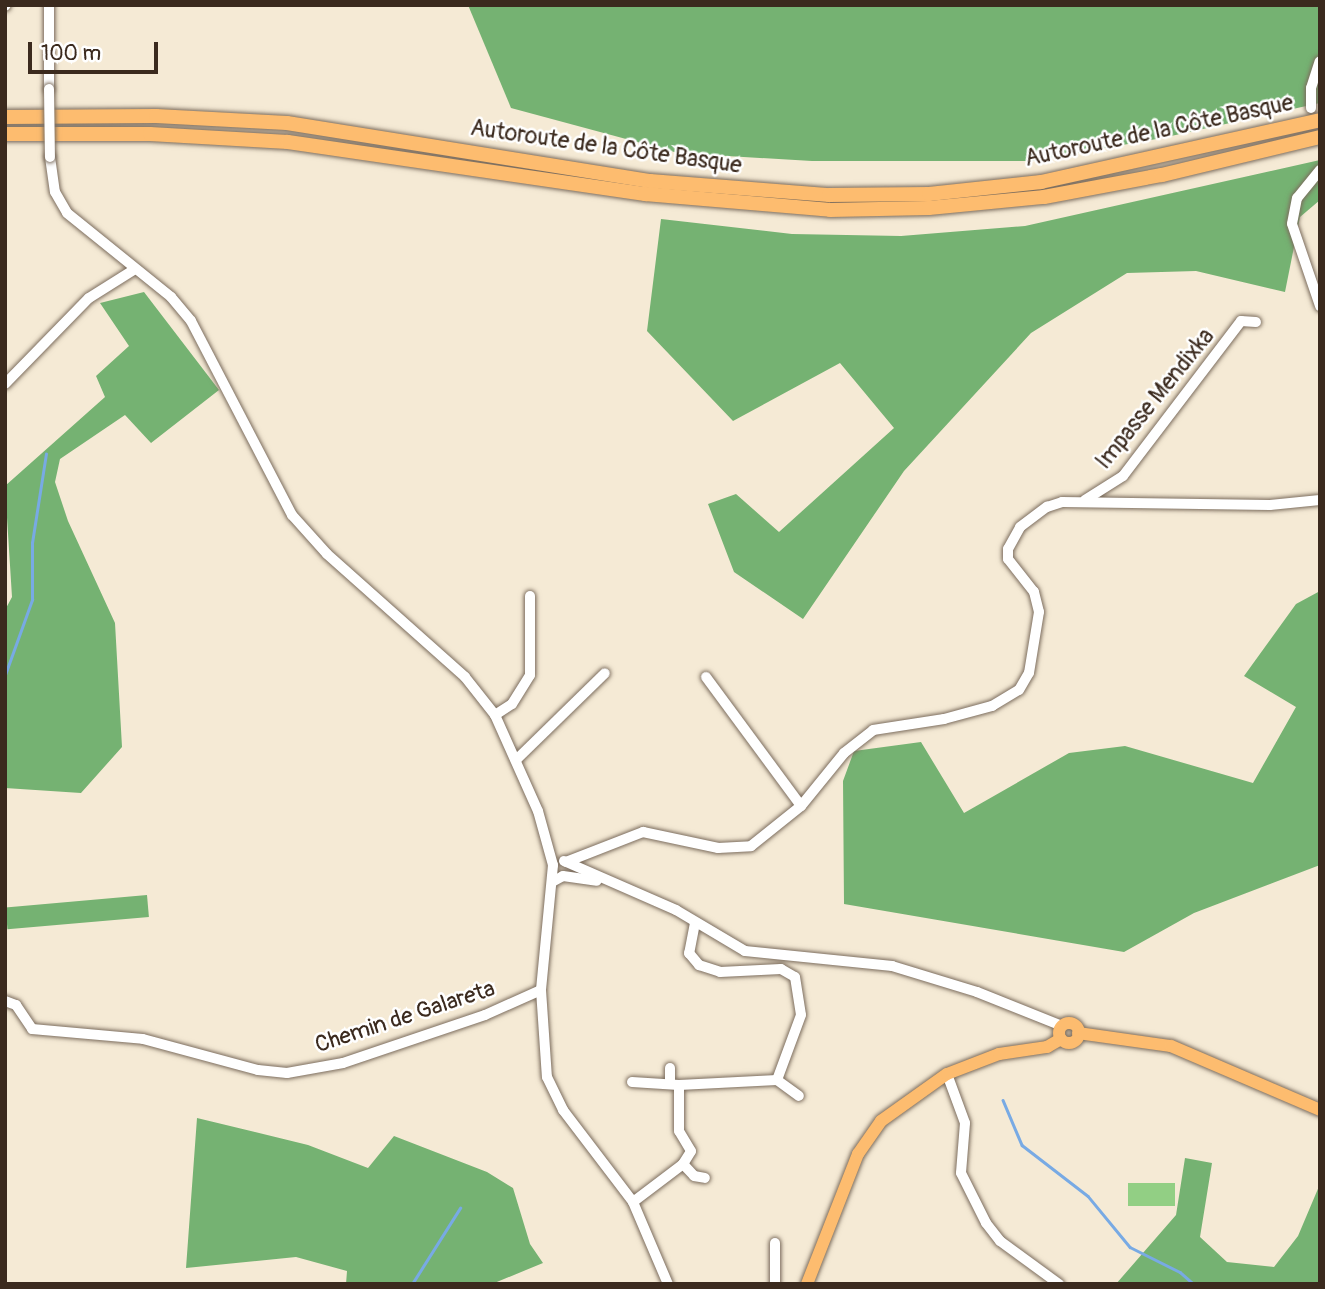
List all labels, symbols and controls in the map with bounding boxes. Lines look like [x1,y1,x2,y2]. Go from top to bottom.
scale bar [32,28,161,72]
text: 100 m [41,40,101,67]
street label: Autoroute de la Côte Basque [1022,89,1296,173]
street label: Autoroute de la Côte Basque [469,114,743,180]
street label: Impasse Mendixka [1090,323,1220,475]
street label: Chemin de Galareta [312,975,498,1059]

